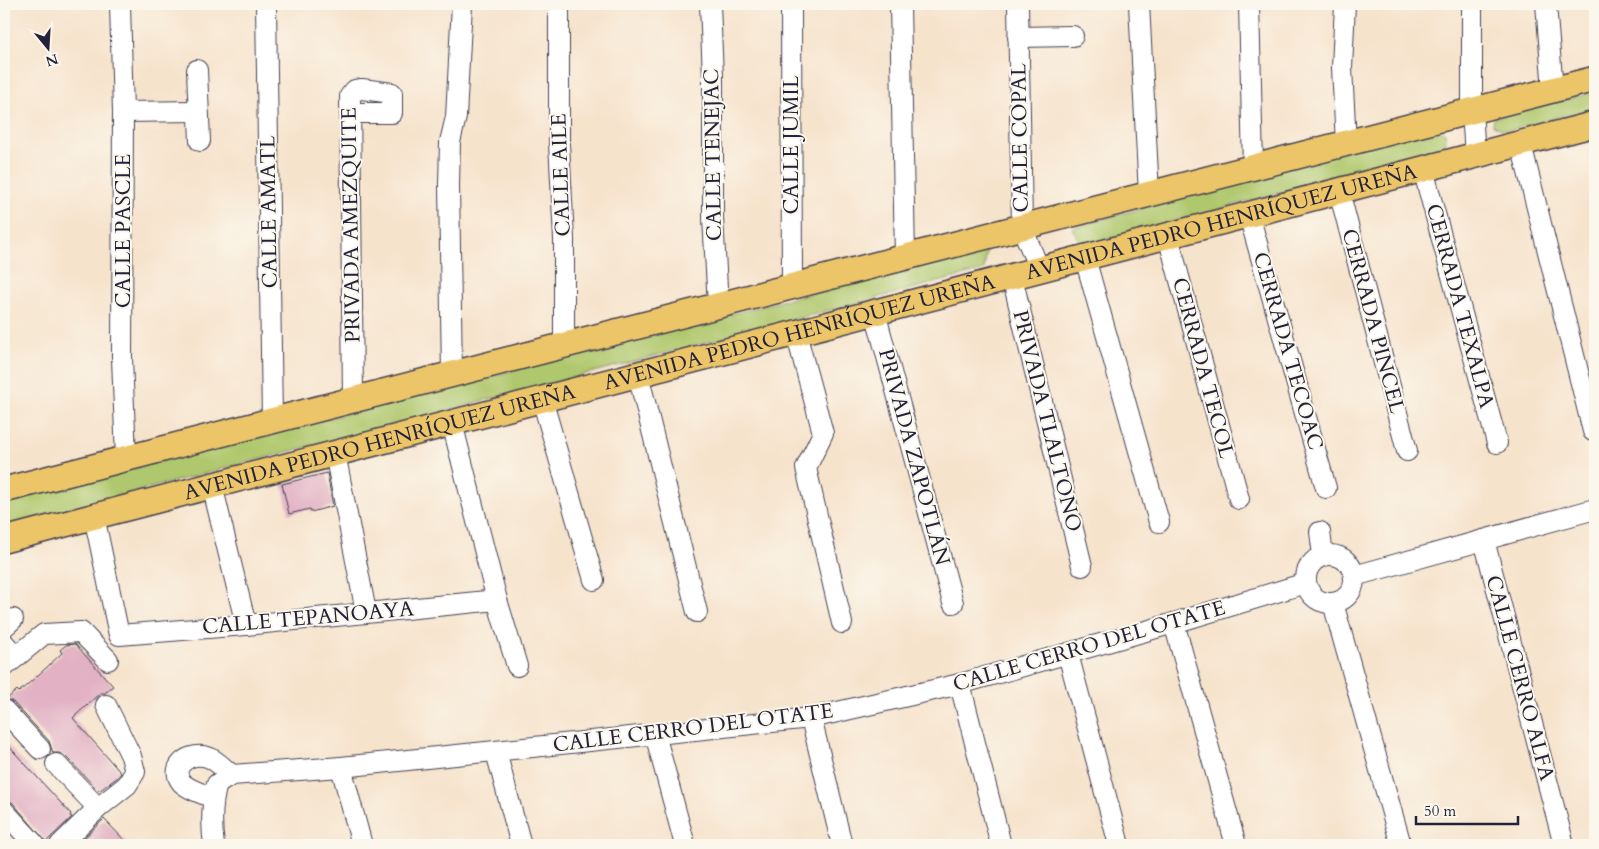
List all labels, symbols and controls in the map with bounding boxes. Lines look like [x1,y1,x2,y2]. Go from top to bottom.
north arrow [22,22,72,72]
text: N [43,49,61,71]
street label: CALLE COPAL [1004,63,1036,213]
street label: CALLE TENEJAC [697,69,729,241]
street label: CALLE JUMIL [777,75,806,214]
street label: PRIVADA AMEZQUITE [334,107,368,343]
street label: CALLE AILE [544,113,578,237]
street label: CALLE AMATL [253,135,285,289]
street label: CALLE PASCLE [109,154,138,308]
street label: AVENIDA PEDRO HENRÍQUEZ UREÑA [1022,157,1420,287]
street label: CERRADA TEXALPA [1419,201,1501,412]
street label: CERRADA PINCEL [1334,226,1412,417]
street label: CERRADA TECOAC [1246,249,1330,453]
street label: AVENIDA PEDRO HENRÍQUEZ UREÑA [600,267,998,397]
street label: CERRADA TECOL [1165,274,1241,462]
street label: PRIVADA TLALTONO [1005,307,1089,535]
street label: PRIVADA ZAPOTLÁN [871,345,957,569]
street label: AVENIDA PEDRO HENRÍQUEZ UREÑA [181,377,578,507]
street label: CALLE CERRO ALFA [1479,572,1561,784]
street label: CALLE CERRO DEL OTATE [949,593,1229,699]
street label: CALLE TEPANOAYA [201,594,415,642]
street label: CALLE CERRO DEL OTATE [551,696,835,760]
scale bar [1416,794,1519,826]
text: 50 m [1424,801,1456,821]

